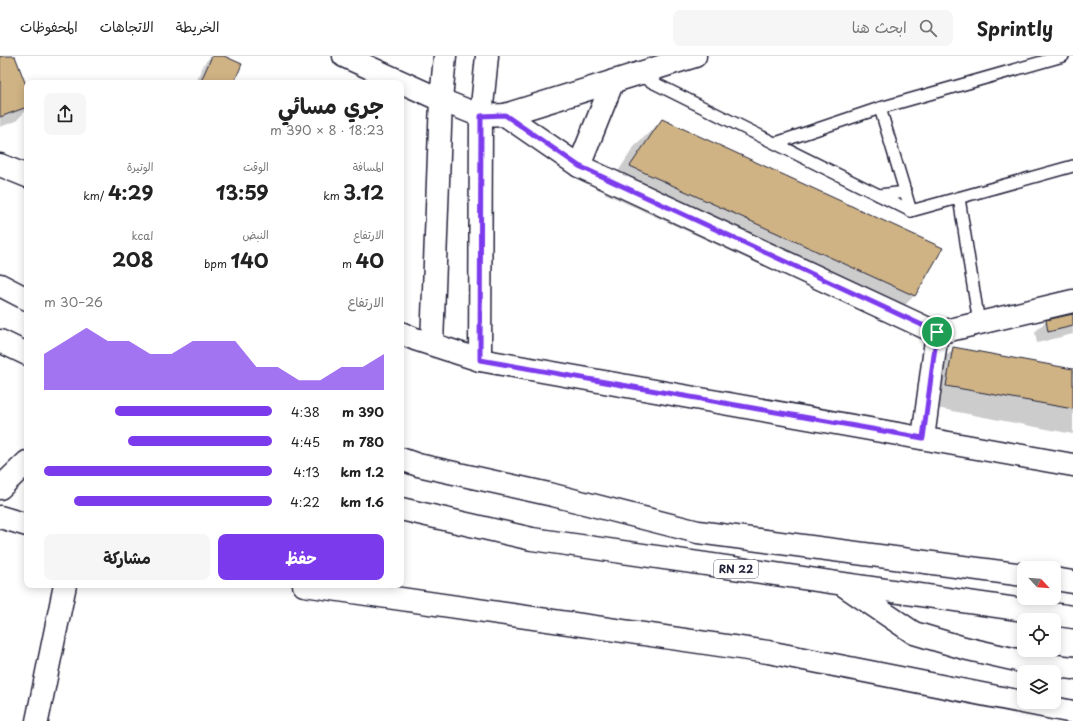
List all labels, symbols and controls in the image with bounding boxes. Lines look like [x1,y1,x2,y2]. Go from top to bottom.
search box [673,10,953,46]
text: Sprintly [977,14,1053,42]
text: ابحث هنا [852,15,907,38]
text: المحفوظات [20,16,78,37]
text: الاتجاهات [100,16,154,37]
text: الخريطة [176,16,219,37]
icon: search [917,17,939,39]
text: جري مسائي [278,88,384,121]
button: share [44,93,86,135]
text: 18:23 · 8 × 390 m [270,120,384,139]
text: الوتيرة [127,158,153,175]
text: الوقت [243,158,269,175]
text: المسافة [353,158,384,175]
text: 4:29 [108,177,153,207]
text: 13:59 [216,177,269,207]
text: 3.12 [343,177,384,207]
text: /km [83,187,108,204]
text: km [323,187,343,204]
text: النبض [242,226,269,243]
text: الارتفاع [353,226,384,243]
text: kcal [131,227,153,244]
text: 208 [112,244,153,274]
text: 140 [231,245,269,275]
text: 40 [356,245,384,275]
text: bpm [204,255,231,272]
text: m [342,255,356,272]
text: 26–30 m [44,292,103,311]
text: الارتفاع [348,292,384,311]
pin [920,315,954,349]
icon: arrive [926,321,948,343]
text: 4:38 [291,402,320,421]
text: 390 m [342,402,384,421]
text: 4:45 [291,432,320,451]
text: 780 m [343,432,384,451]
text: 4:13 [293,462,320,481]
text: 1.2 km [340,462,384,481]
text: 4:22 [290,492,320,511]
text: 1.6 km [340,492,384,511]
button: مشاركة [44,534,210,580]
button: حفظ [218,534,384,580]
road number: RN 22 [714,560,758,578]
north arrow [1017,561,1061,605]
map controls [1017,561,1061,709]
button: locate [1017,613,1061,657]
button: layers [1017,665,1061,709]

